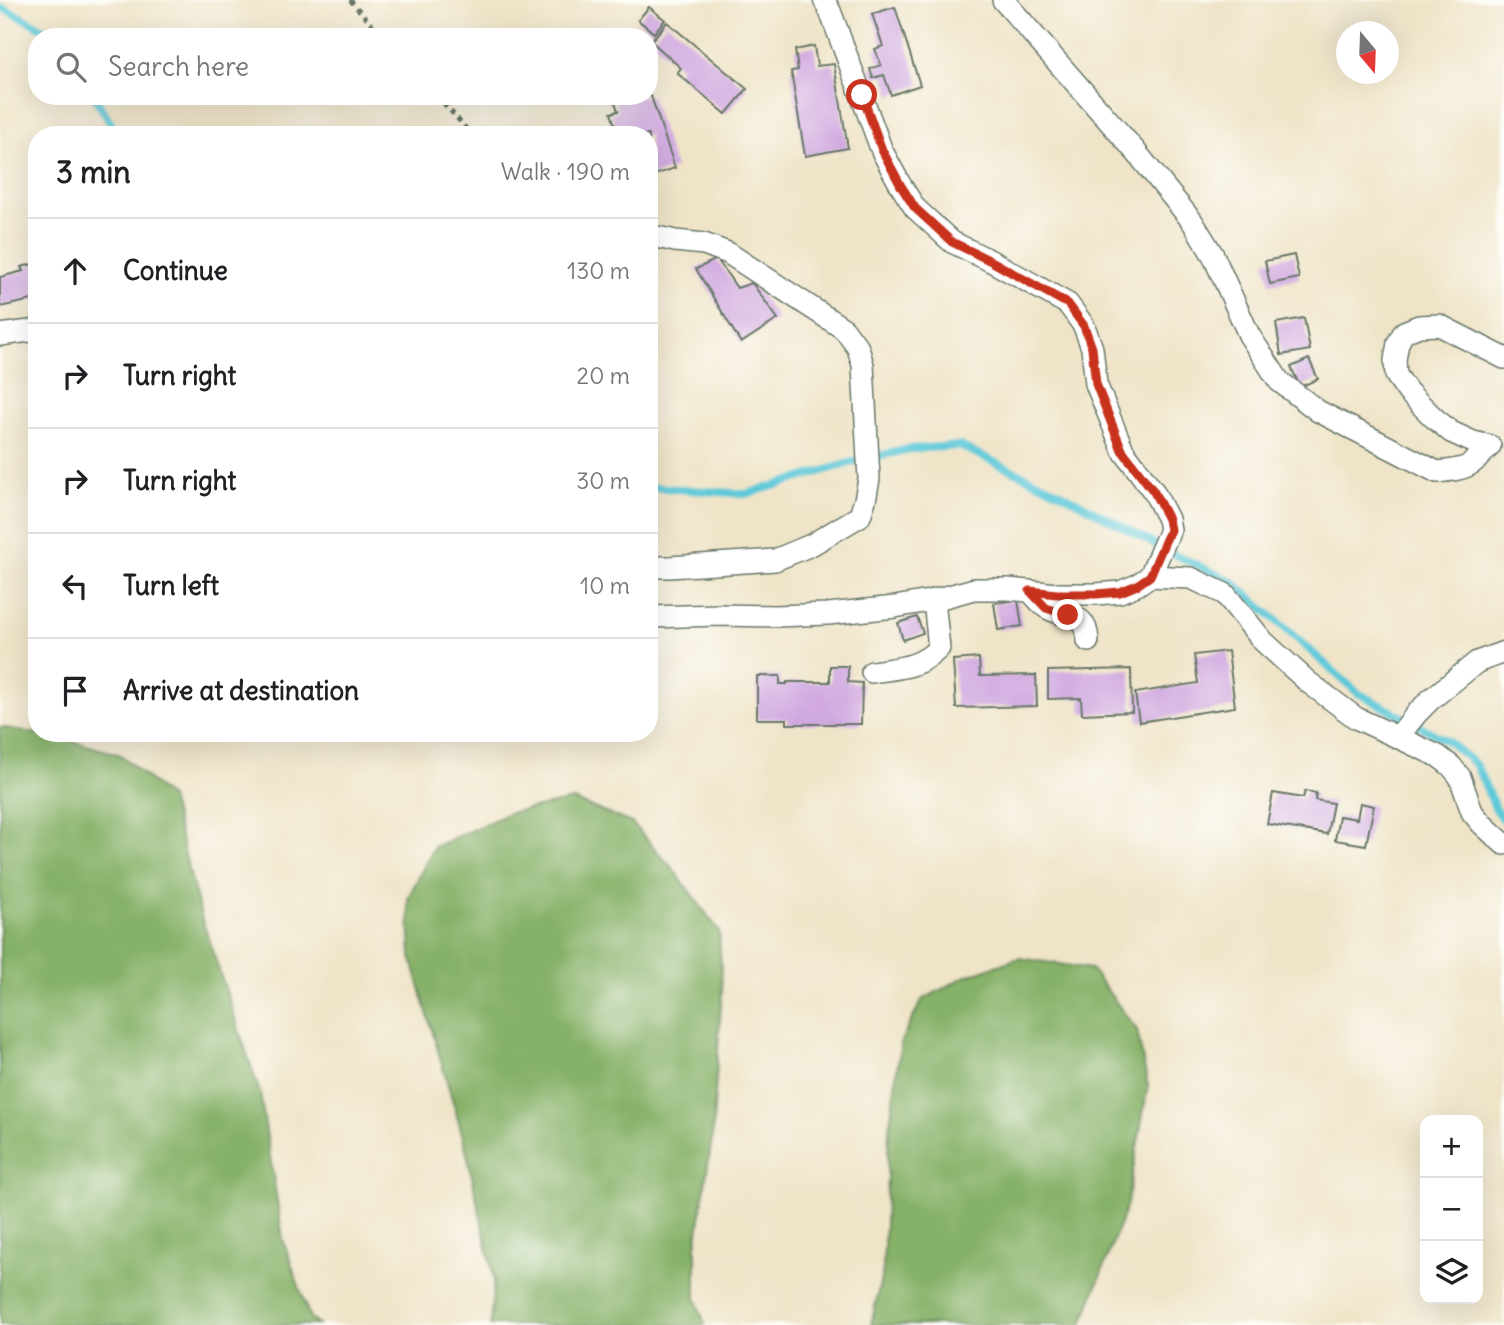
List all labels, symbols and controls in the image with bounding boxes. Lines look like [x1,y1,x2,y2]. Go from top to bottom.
north arrow [1336,21,1399,84]
search box [28,28,658,105]
icon: search [52,48,90,86]
text: Search here [108,50,249,83]
route start [846,79,877,110]
text: 3 min [56,153,131,191]
text: Walk · 190 m [501,157,630,186]
icon: ahead [56,252,94,290]
text: Continue [123,254,228,287]
text: 130 m [567,256,630,285]
icon: right [56,357,94,395]
text: Turn right [123,359,236,392]
text: 20 m [577,361,630,390]
icon: right [56,462,94,500]
text: Turn right [123,464,236,497]
text: 30 m [576,466,630,495]
icon: left [56,567,94,605]
text: Turn left [123,569,219,602]
text: 10 m [580,571,630,600]
route end [1052,599,1083,630]
icon: arrive [56,672,94,710]
text: Arrive at destination [123,674,359,707]
map controls [1420,1115,1483,1304]
button: + [1420,1115,1483,1178]
button: − [1420,1178,1483,1241]
button: layers [1420,1241,1483,1304]

